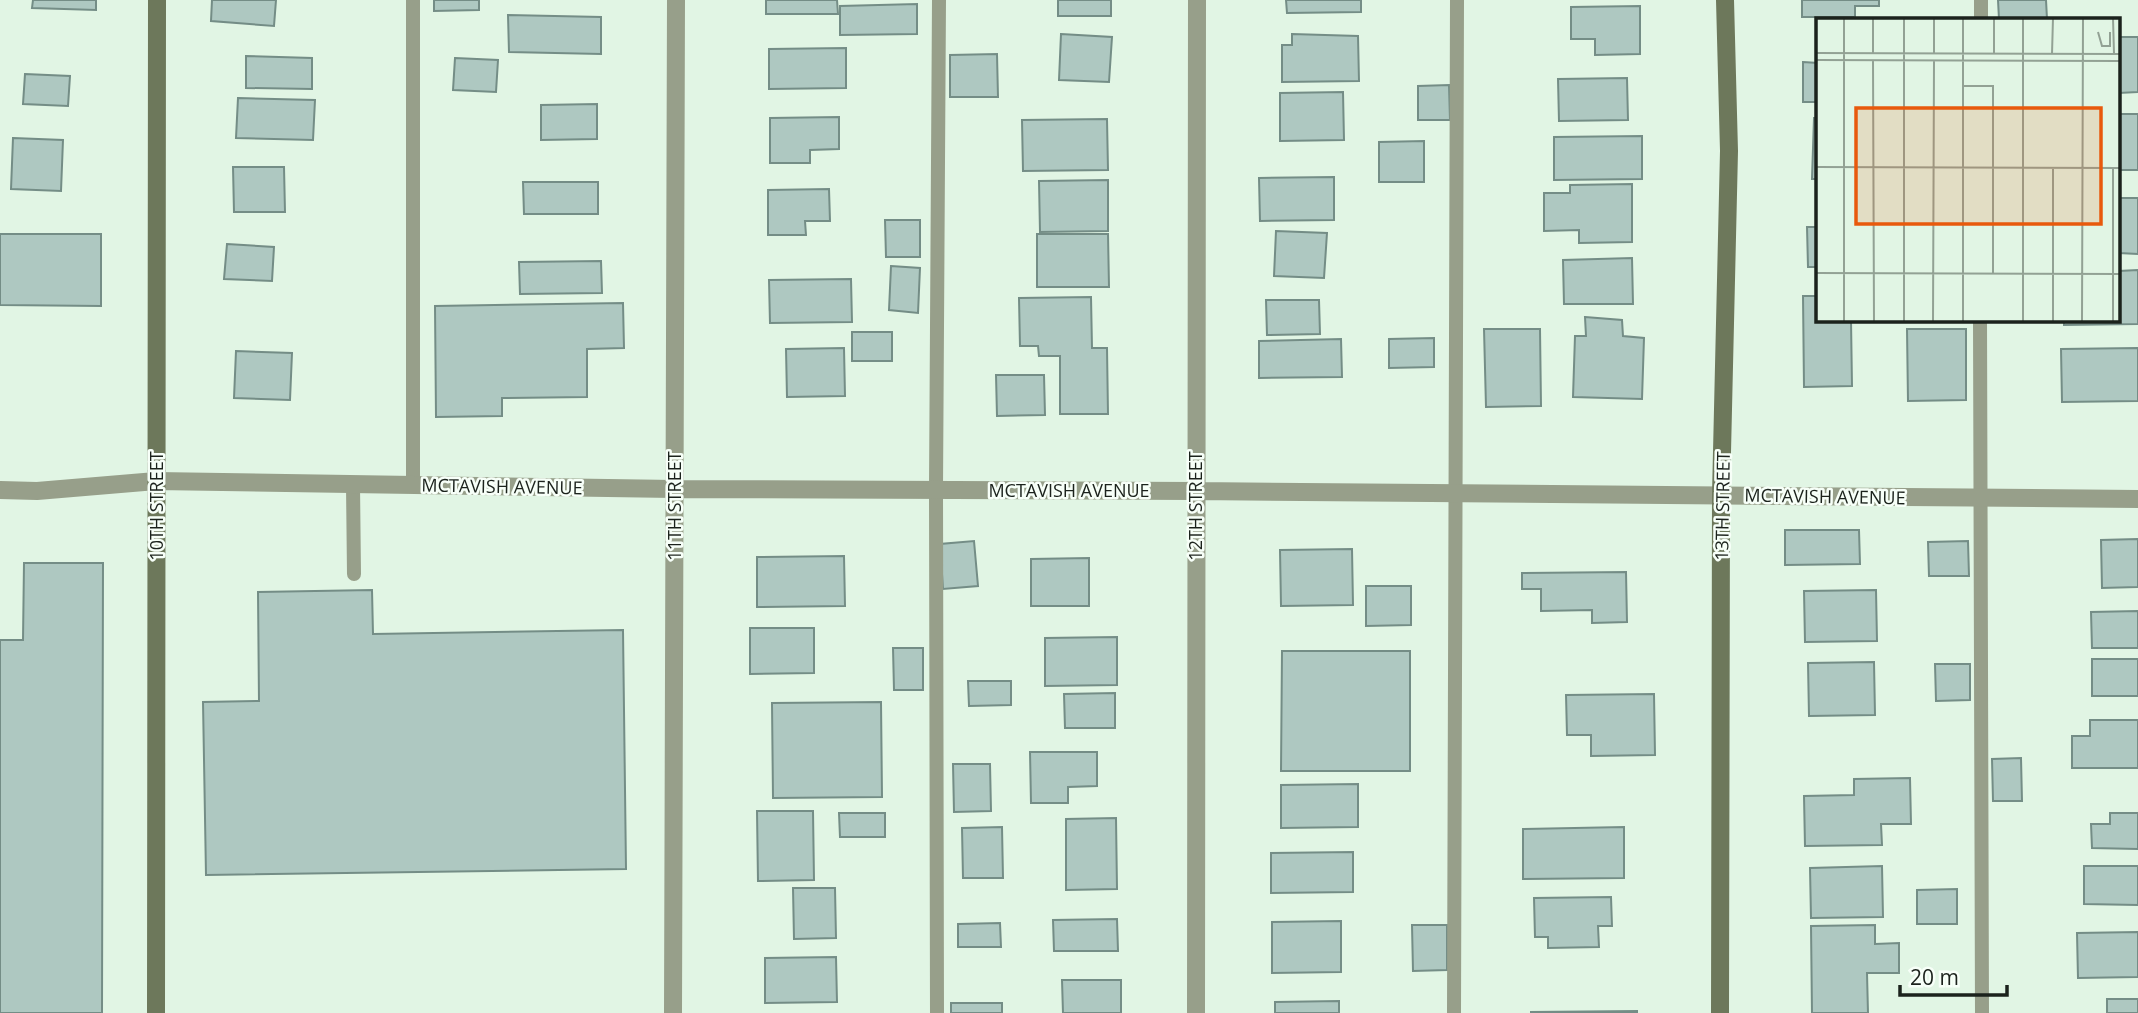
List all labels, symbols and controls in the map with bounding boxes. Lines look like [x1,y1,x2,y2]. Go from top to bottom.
inset map [1816,18,2120,322]
street label: 10TH STREET [144,451,168,561]
street label: 11TH STREET [662,451,686,561]
street label: 12TH STREET [1183,451,1207,561]
street label: 13TH STREET [1709,451,1735,561]
street label: MCTAVISH AVENUE [421,473,583,499]
street label: MCTAVISH AVENUE [988,478,1150,502]
street label: MCTAVISH AVENUE [1744,483,1906,509]
scale bar [1900,954,2007,998]
text: 20 m [1910,963,1959,991]

